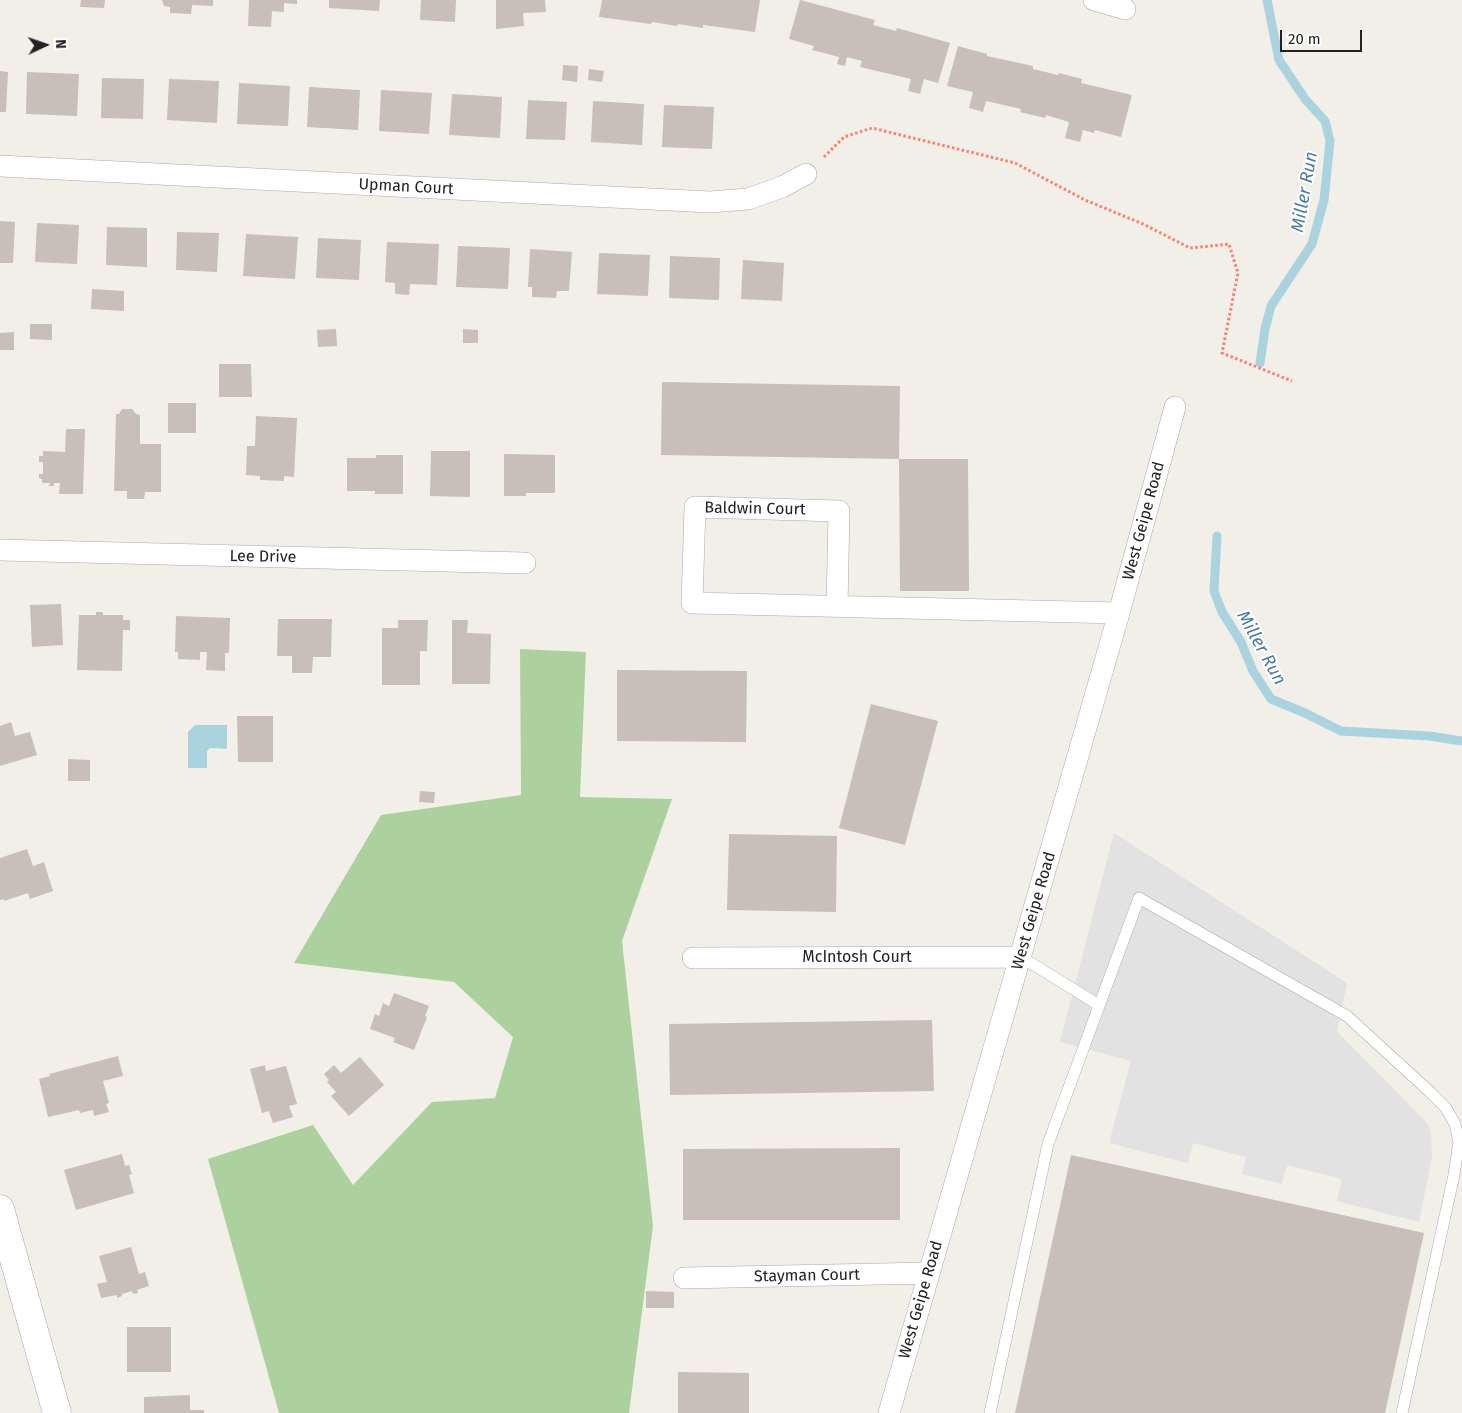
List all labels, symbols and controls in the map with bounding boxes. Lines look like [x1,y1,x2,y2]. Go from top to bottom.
north arrow [20,20,70,70]
scale bar [1282,20,1364,52]
text: 20 m [1288,30,1321,48]
text: N [52,39,69,49]
water label: Miller Run [1287,150,1323,234]
street label: Upman Court [358,175,454,199]
street label: West Geipe Road [1119,460,1169,582]
street label: Baldwin Court [704,499,806,519]
street label: Lee Drive [229,547,297,567]
water label: Miller Run [1232,607,1290,689]
street label: West Geipe Road [1008,850,1060,972]
street label: McIntosh Court [802,948,912,968]
street label: West Geipe Road [895,1239,947,1361]
street label: Stayman Court [754,1265,860,1287]

